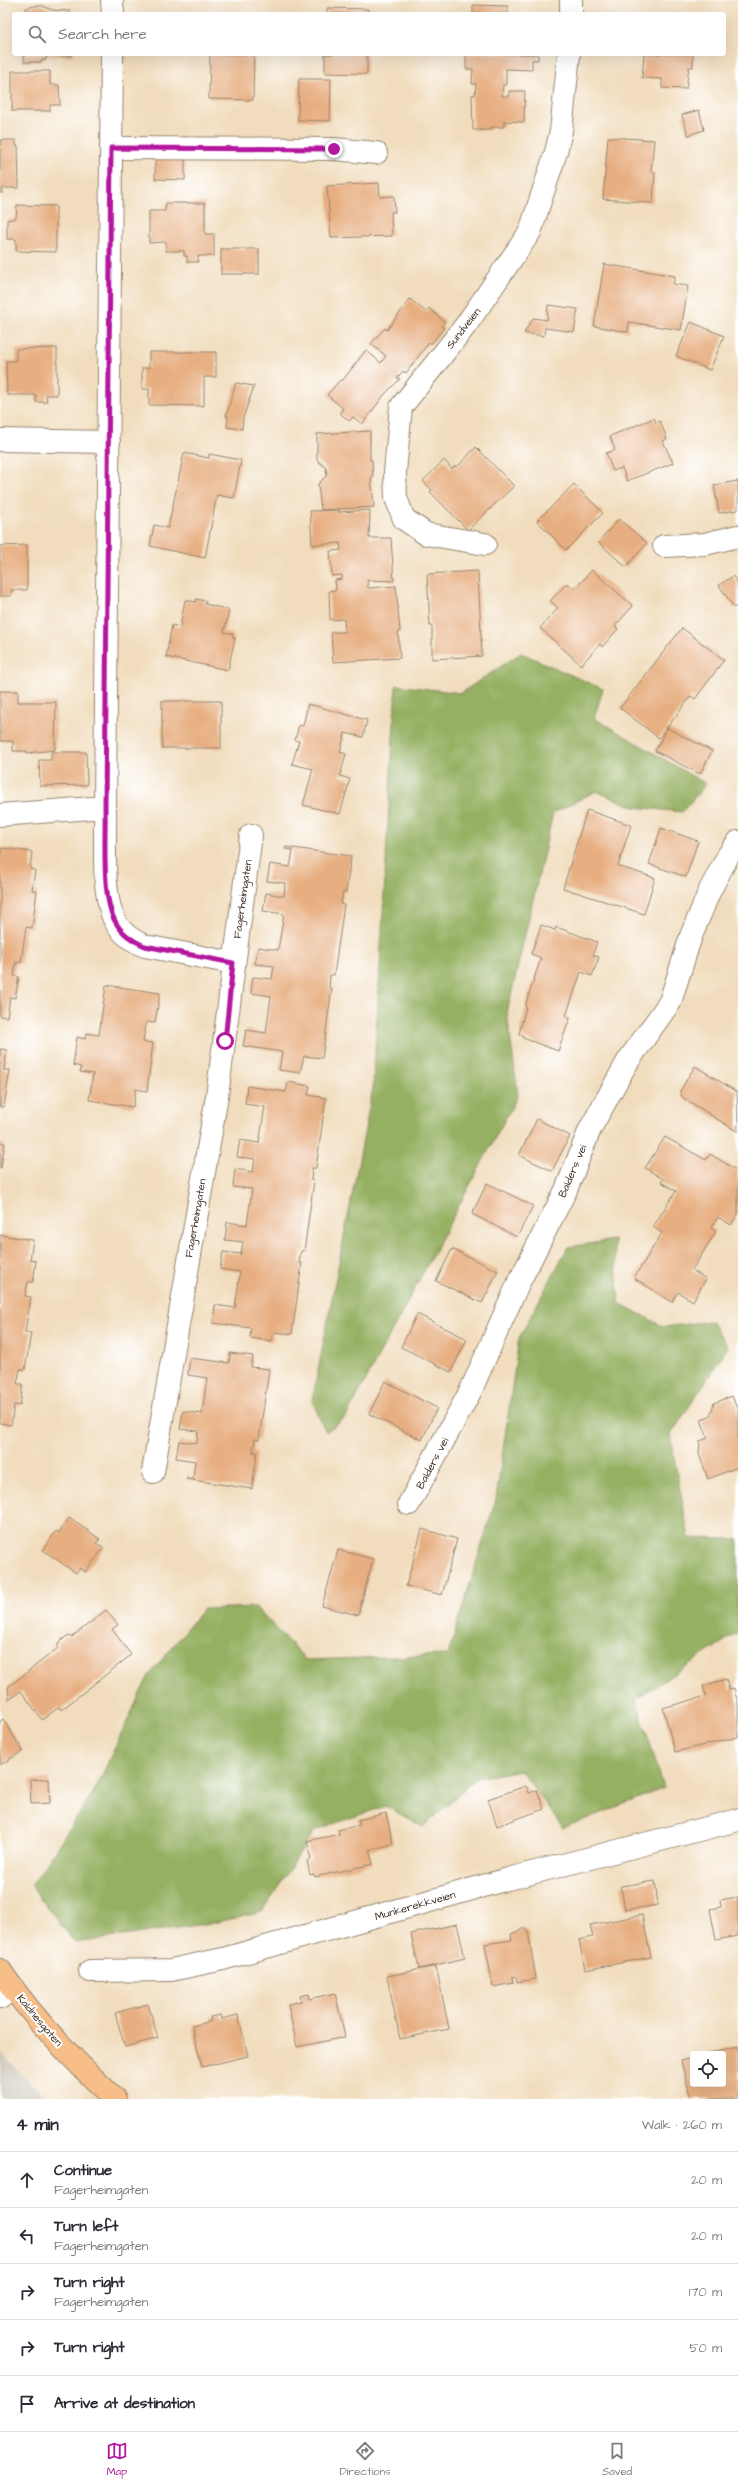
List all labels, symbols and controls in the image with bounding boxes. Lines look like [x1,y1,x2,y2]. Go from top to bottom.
search box [12,12,726,56]
icon: search [26,23,48,45]
text: Search here [58,24,147,45]
route end [325,140,343,158]
street label: Sundveien [443,304,485,352]
street label: Fagerheimgaten [230,858,257,940]
route start [216,1032,234,1050]
street label: Balders vei [555,1142,590,1200]
street label: Fagerheimgaten [181,1177,211,1259]
street label: Balders vei [413,1435,452,1492]
street label: Munkerekkveien [373,1887,458,1924]
street label: Kaldnesgaten [13,1991,66,2051]
map controls [690,2051,726,2087]
button: locate [690,2051,726,2087]
text: 4 min [16,2113,59,2137]
text: Walk · 260 m [642,2116,722,2134]
text: Continue [54,2160,112,2181]
icon: ahead [16,2169,38,2191]
text: 20 m [691,2171,722,2189]
text: Fagerheimgaten [54,2181,148,2199]
text: Turn left [54,2216,118,2237]
icon: left [16,2225,38,2247]
text: 20 m [691,2227,722,2245]
text: Fagerheimgaten [54,2237,148,2255]
text: Turn right [54,2272,125,2293]
icon: right [16,2281,38,2303]
text: 170 m [689,2283,722,2301]
text: Fagerheimgaten [54,2293,148,2311]
icon: right [16,2337,38,2359]
text: Turn right [54,2337,125,2358]
text: 50 m [689,2339,722,2357]
icon: arrive [16,2393,38,2415]
text: Arrive at destination [54,2393,195,2414]
tab: Map [106,2440,128,2479]
tab: Directions [339,2440,391,2479]
tab: Saved [602,2440,632,2479]

